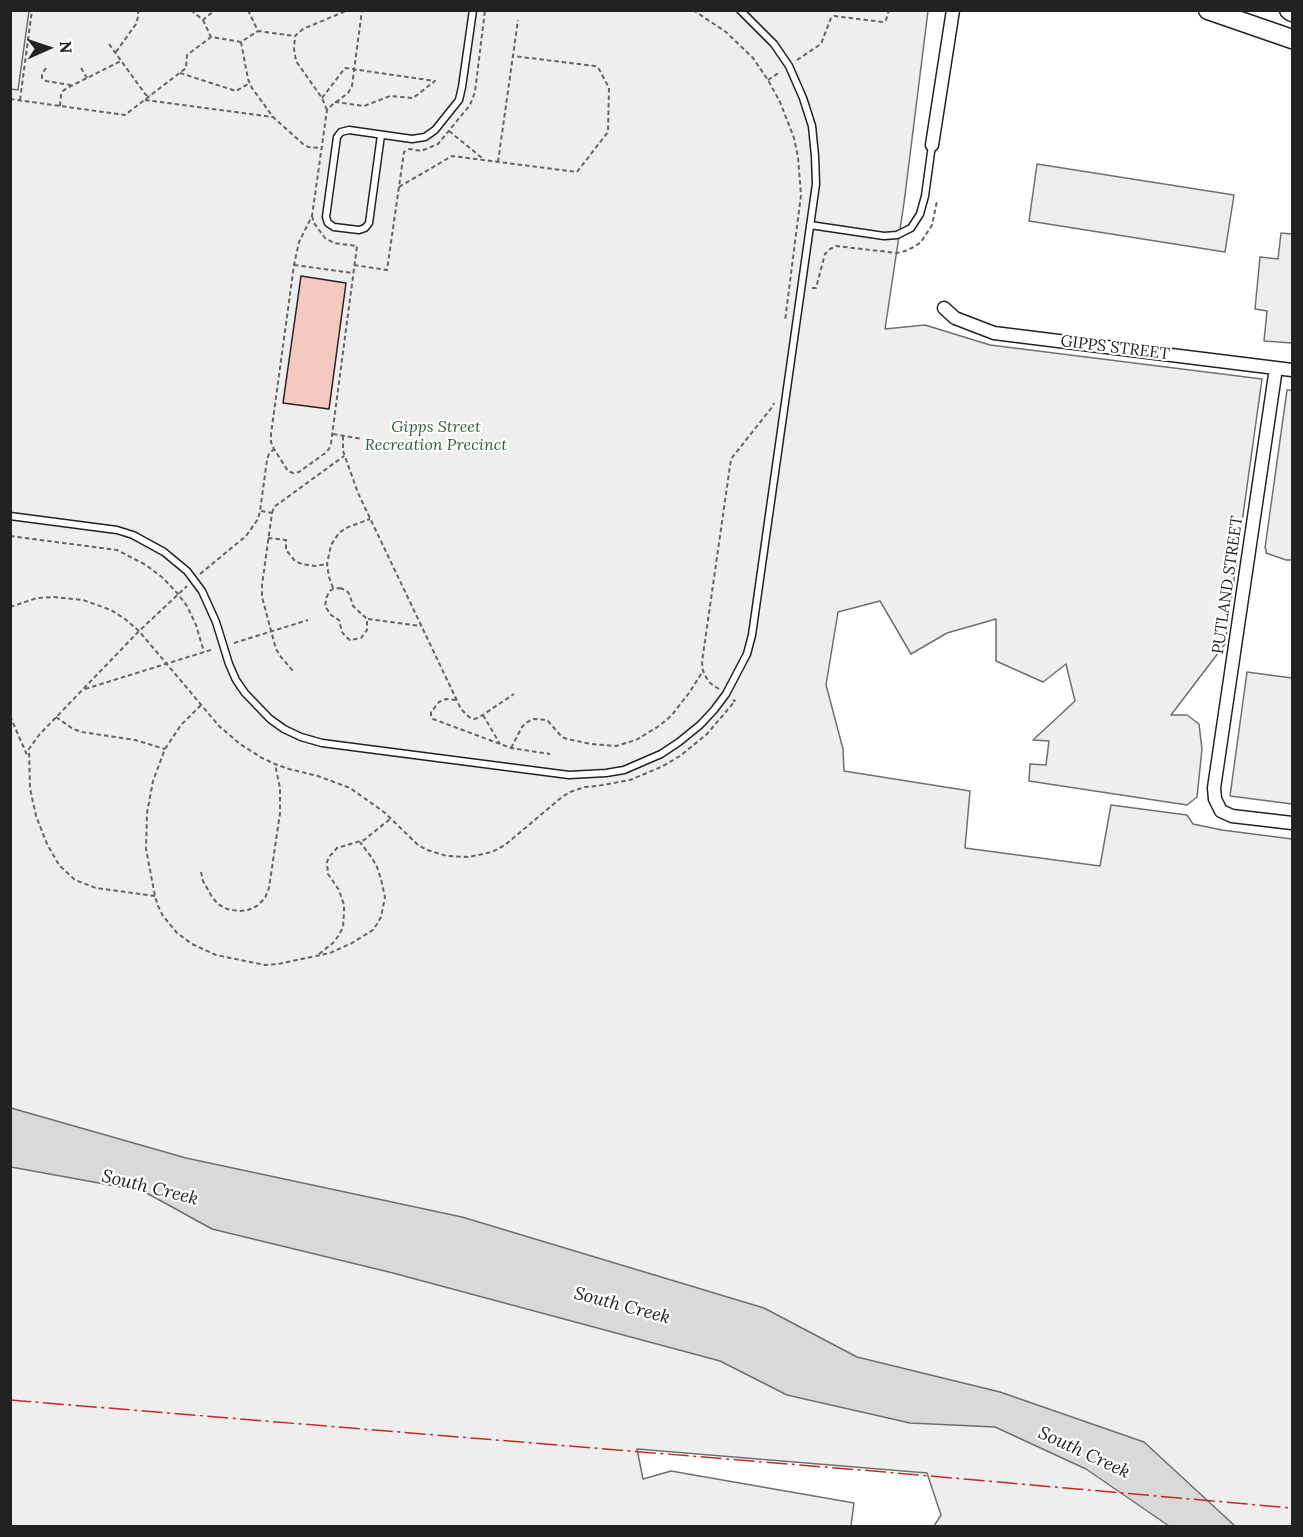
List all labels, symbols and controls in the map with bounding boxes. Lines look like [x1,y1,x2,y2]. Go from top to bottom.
north arrow [18,18,78,78]
text: N [56,40,76,54]
street label: GIPPS STREET [1059,332,1171,364]
park label: Gipps Street Recreation Precinct [365,417,507,455]
street label: PUTLAND STREET [1209,515,1247,655]
water label: South Creek [99,1166,201,1210]
water label: South Creek [572,1283,672,1329]
water label: South Creek [1035,1422,1133,1484]

